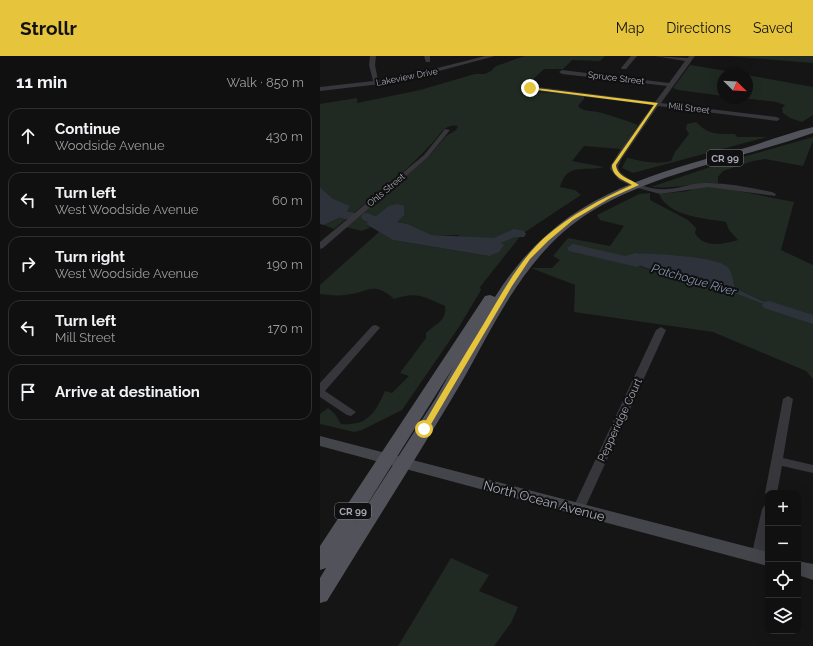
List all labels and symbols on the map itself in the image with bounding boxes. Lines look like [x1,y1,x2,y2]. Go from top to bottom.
street label: Lakeview Drive [375,66,439,88]
north arrow [717,68,753,104]
street label: Spruce Street [587,70,645,86]
route end [521,79,539,97]
street label: Mill Street [668,100,710,116]
road number: CR 99 [707,150,743,166]
street label: Ohls Street [365,171,407,209]
water label: Patchogue River [650,261,739,299]
street label: Pepperidge Court [595,376,645,464]
route start [415,420,433,438]
street label: North Ocean Avenue [482,478,607,525]
road number: CR 99 [335,503,371,519]

